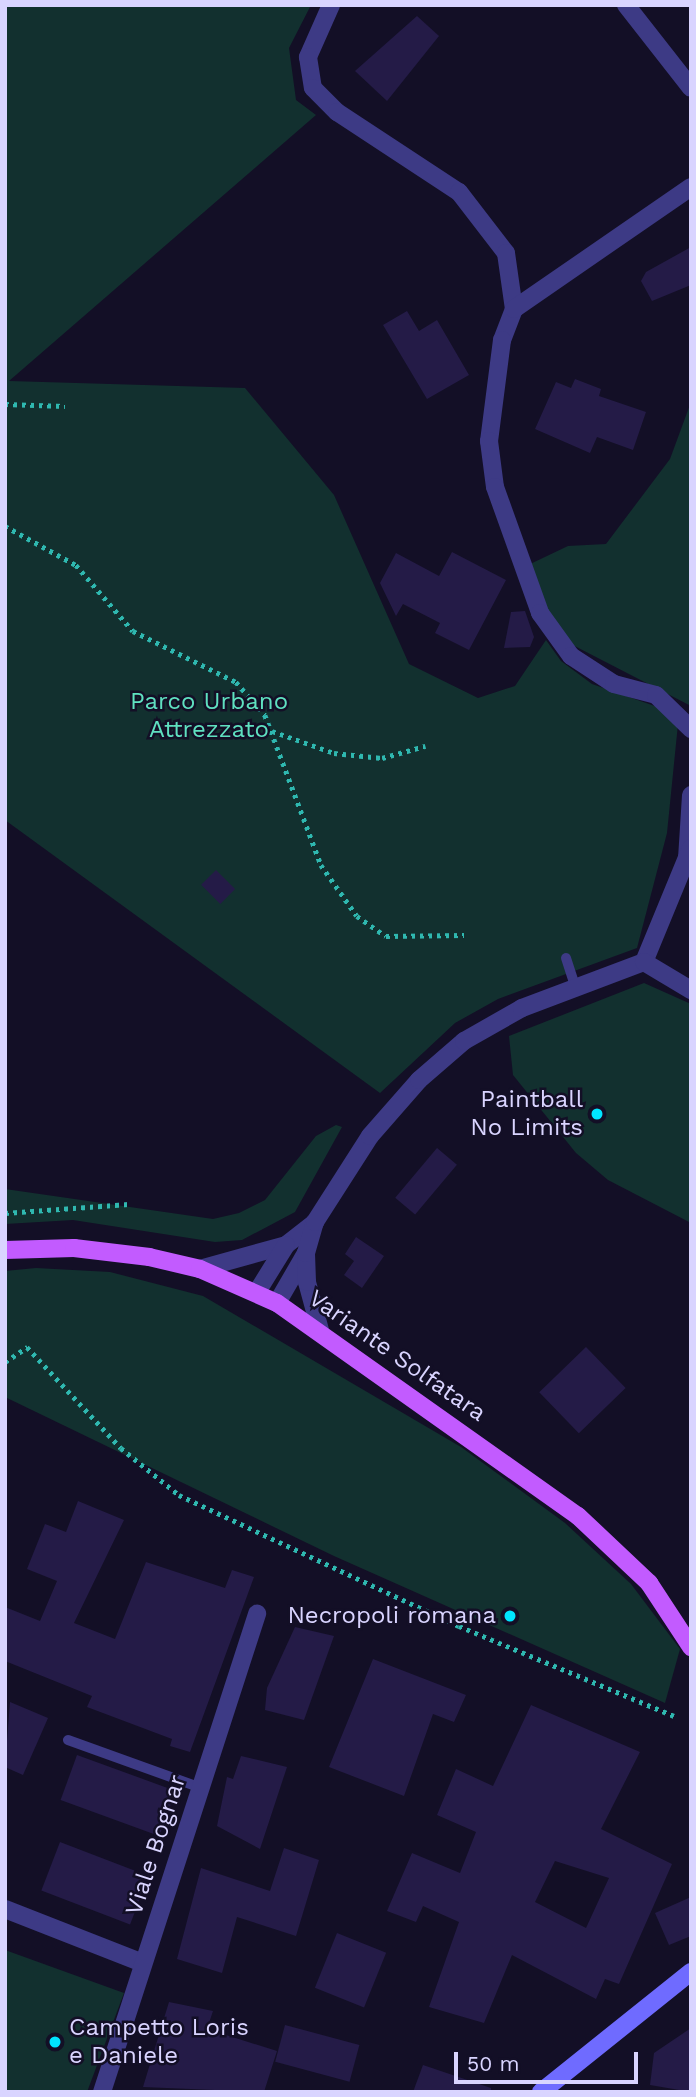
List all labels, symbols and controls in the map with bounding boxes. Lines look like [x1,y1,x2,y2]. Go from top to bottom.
park label: Parco Urbano Attrezzato [130,688,288,744]
place label: Paintball No Limits [470,1086,583,1142]
marker: Paintball No Limits [589,1106,605,1122]
street label: Variante Solfatara [303,1284,491,1428]
place label: Necropoli romana [287,1602,496,1630]
marker: Necropoli romana [502,1608,518,1624]
street label: Viale Bognar [120,1771,192,1919]
place label: Campetto Loris e Daniele [69,2014,249,2070]
marker: Campetto Loris e Daniele [47,2034,63,2050]
scale bar [458,2038,642,2082]
text: 50 m [467,2051,519,2076]

